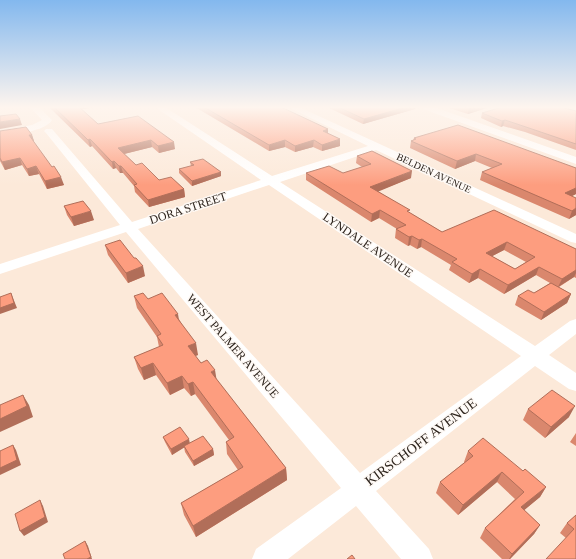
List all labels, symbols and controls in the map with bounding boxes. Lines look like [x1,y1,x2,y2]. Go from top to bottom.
street label: BELDEN AVENUE [395,151,473,195]
street label: DORA STREET [148,189,229,227]
street label: LYNDALE AVENUE [320,210,416,280]
street label: WEST PALMER AVENUE [184,291,282,401]
street label: KIRSCHOFF AVENUE [362,395,480,489]

